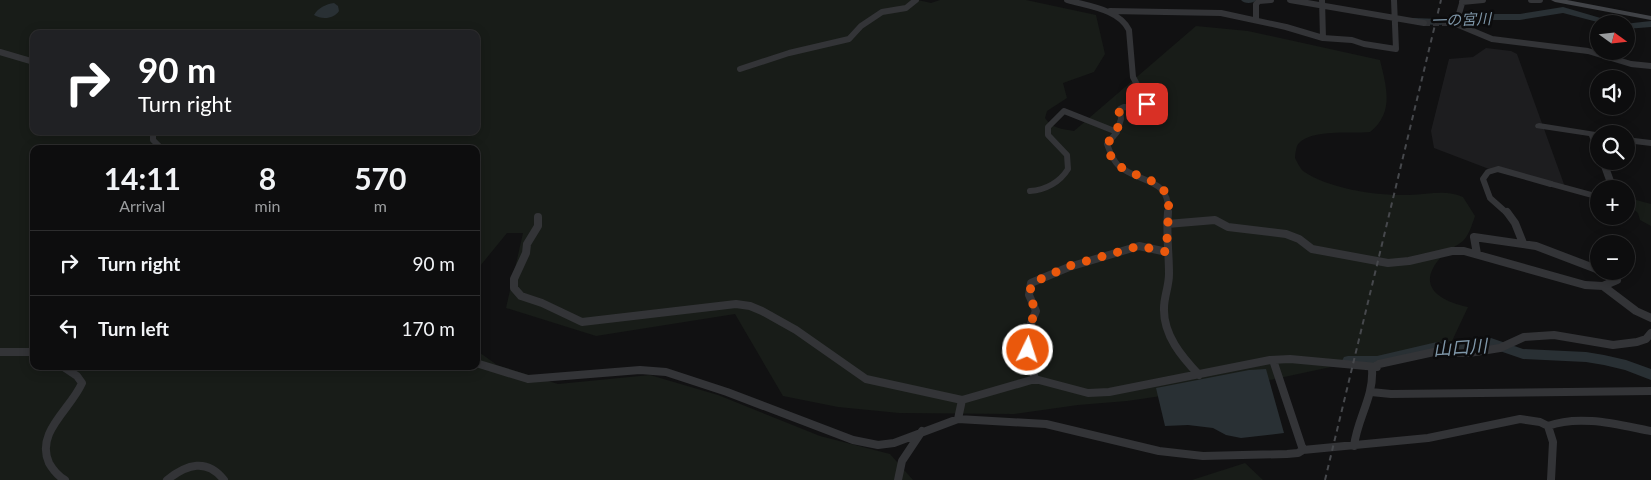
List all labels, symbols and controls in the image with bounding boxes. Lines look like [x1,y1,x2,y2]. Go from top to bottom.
water label: 一の宮川 [1431,9,1493,29]
north arrow [1590,15,1635,60]
map controls [1590,15,1635,280]
text: 90 m [138,48,216,90]
icon: right [55,50,120,115]
button: sound [1590,70,1635,115]
pin [1126,83,1168,125]
text: Turn right [138,90,232,117]
icon: arrive [1133,90,1161,118]
button: search [1590,125,1635,170]
text: 14:11 [104,160,181,196]
text: 8 [259,160,276,196]
text: 570 [354,160,406,196]
button: + [1590,180,1635,225]
text: Arrival [119,196,165,215]
text: min [255,196,281,215]
text: m [374,196,387,215]
button: − [1590,235,1635,280]
icon: right [55,249,83,277]
text: Turn right [98,252,180,275]
text: 90 m [412,252,455,275]
icon: left [55,314,83,342]
text: Turn left [98,317,169,340]
text: 170 m [401,317,455,340]
position arrow [1001,323,1053,375]
water label: 山口川 [1432,334,1490,360]

